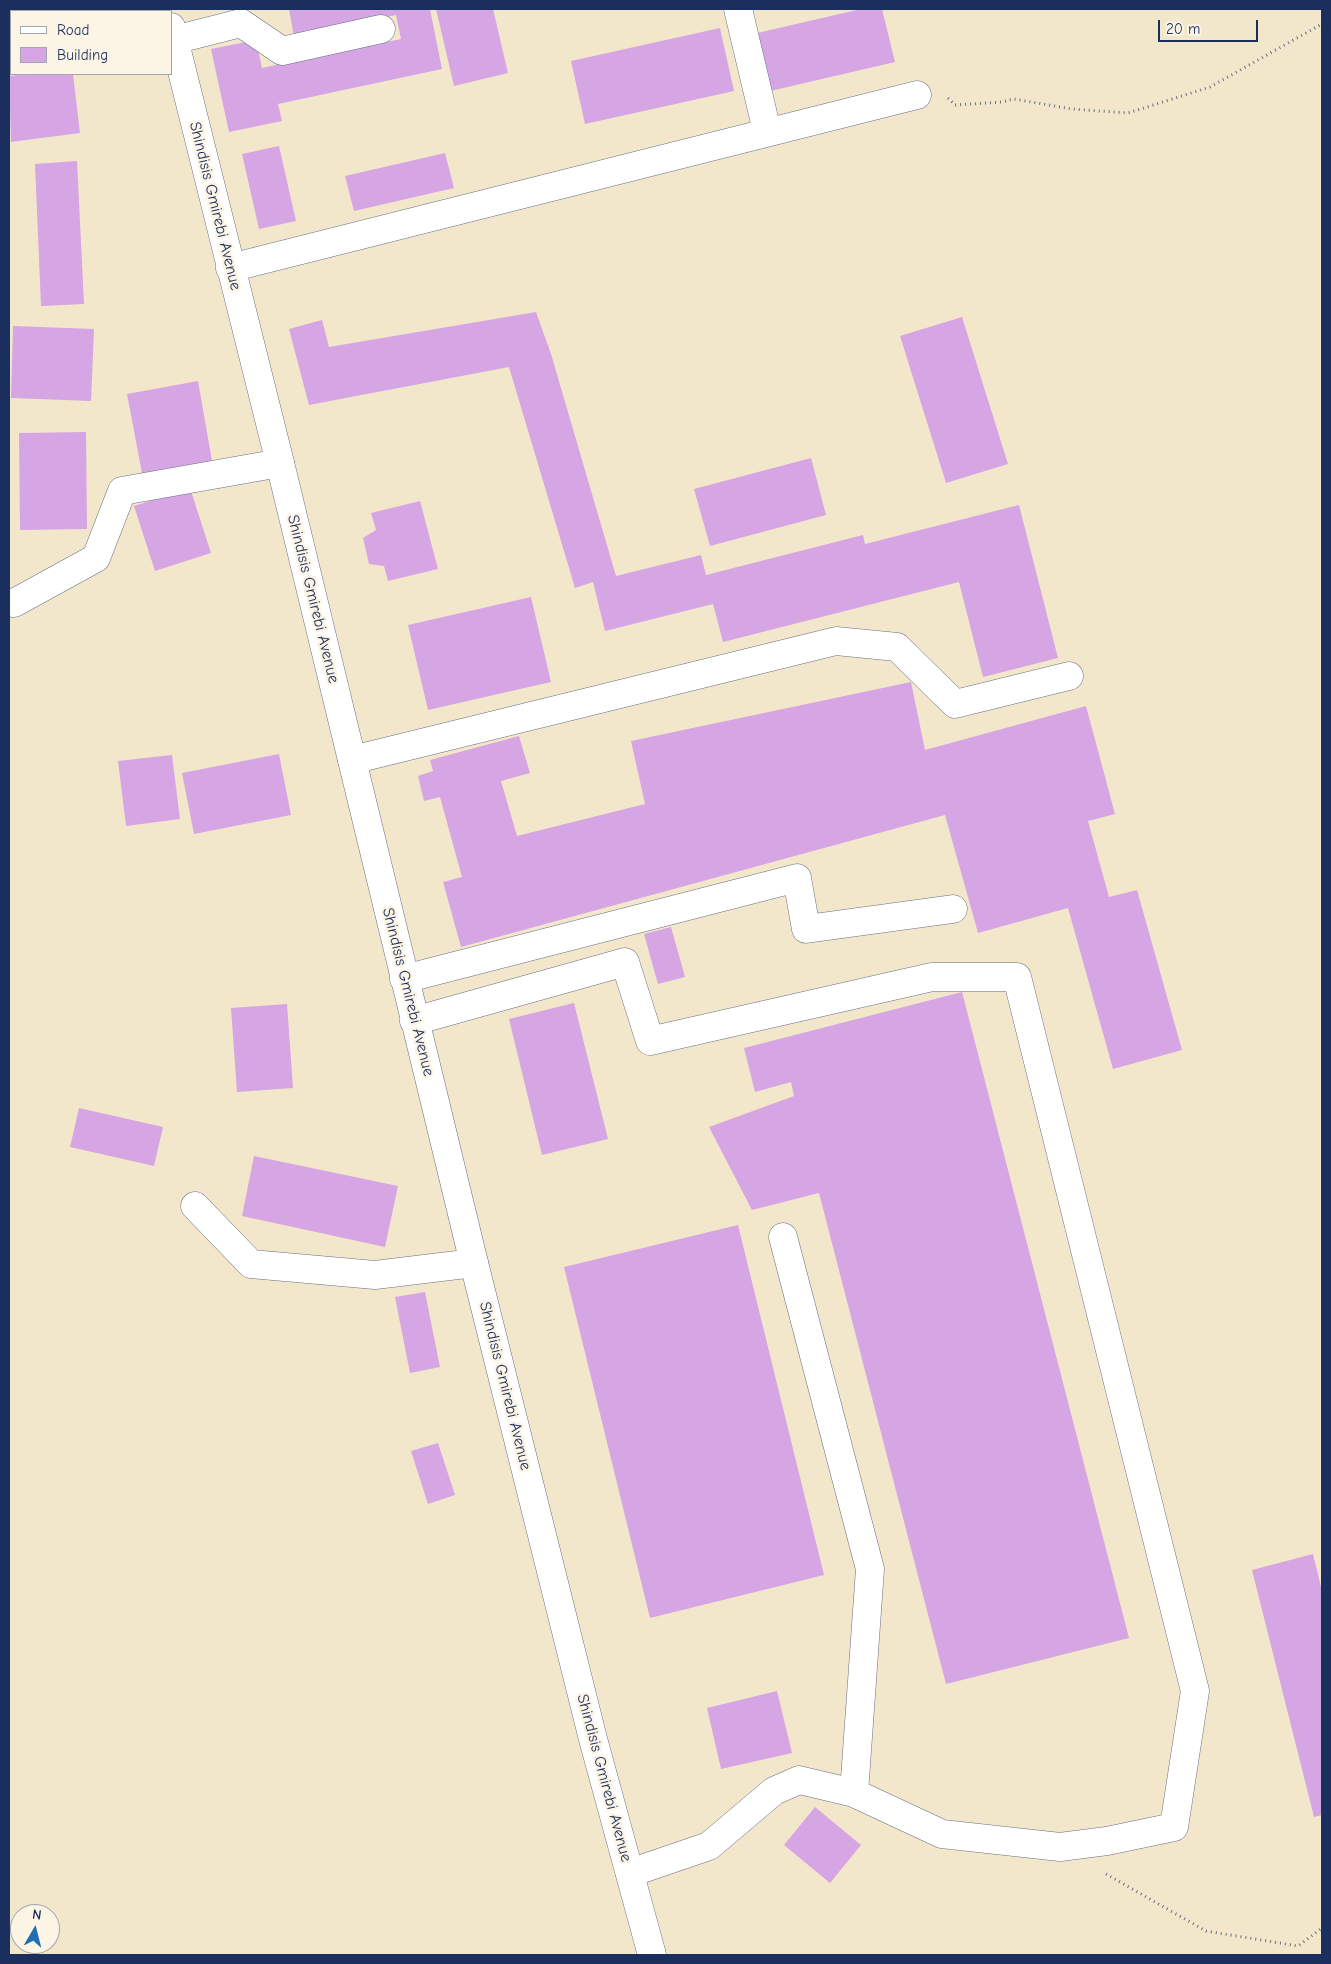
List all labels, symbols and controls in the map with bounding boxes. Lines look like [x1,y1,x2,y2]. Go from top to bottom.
legend [10,10,172,75]
scale bar [1161,10,1261,42]
text: 20 m [1166,20,1200,38]
text: Road [57,21,89,39]
text: Building [57,46,108,64]
street label: Shindisis Gmirebi Avenue [185,120,245,292]
street label: Shindisis Gmirebi Avenue [283,513,343,685]
street label: Shindisis Gmirebi Avenue [378,906,438,1078]
street label: Shindisis Gmirebi Avenue [475,1300,535,1472]
street label: Shindisis Gmirebi Avenue [572,1692,636,1864]
north arrow [10,1904,60,1954]
text: N [31,1906,43,1924]

